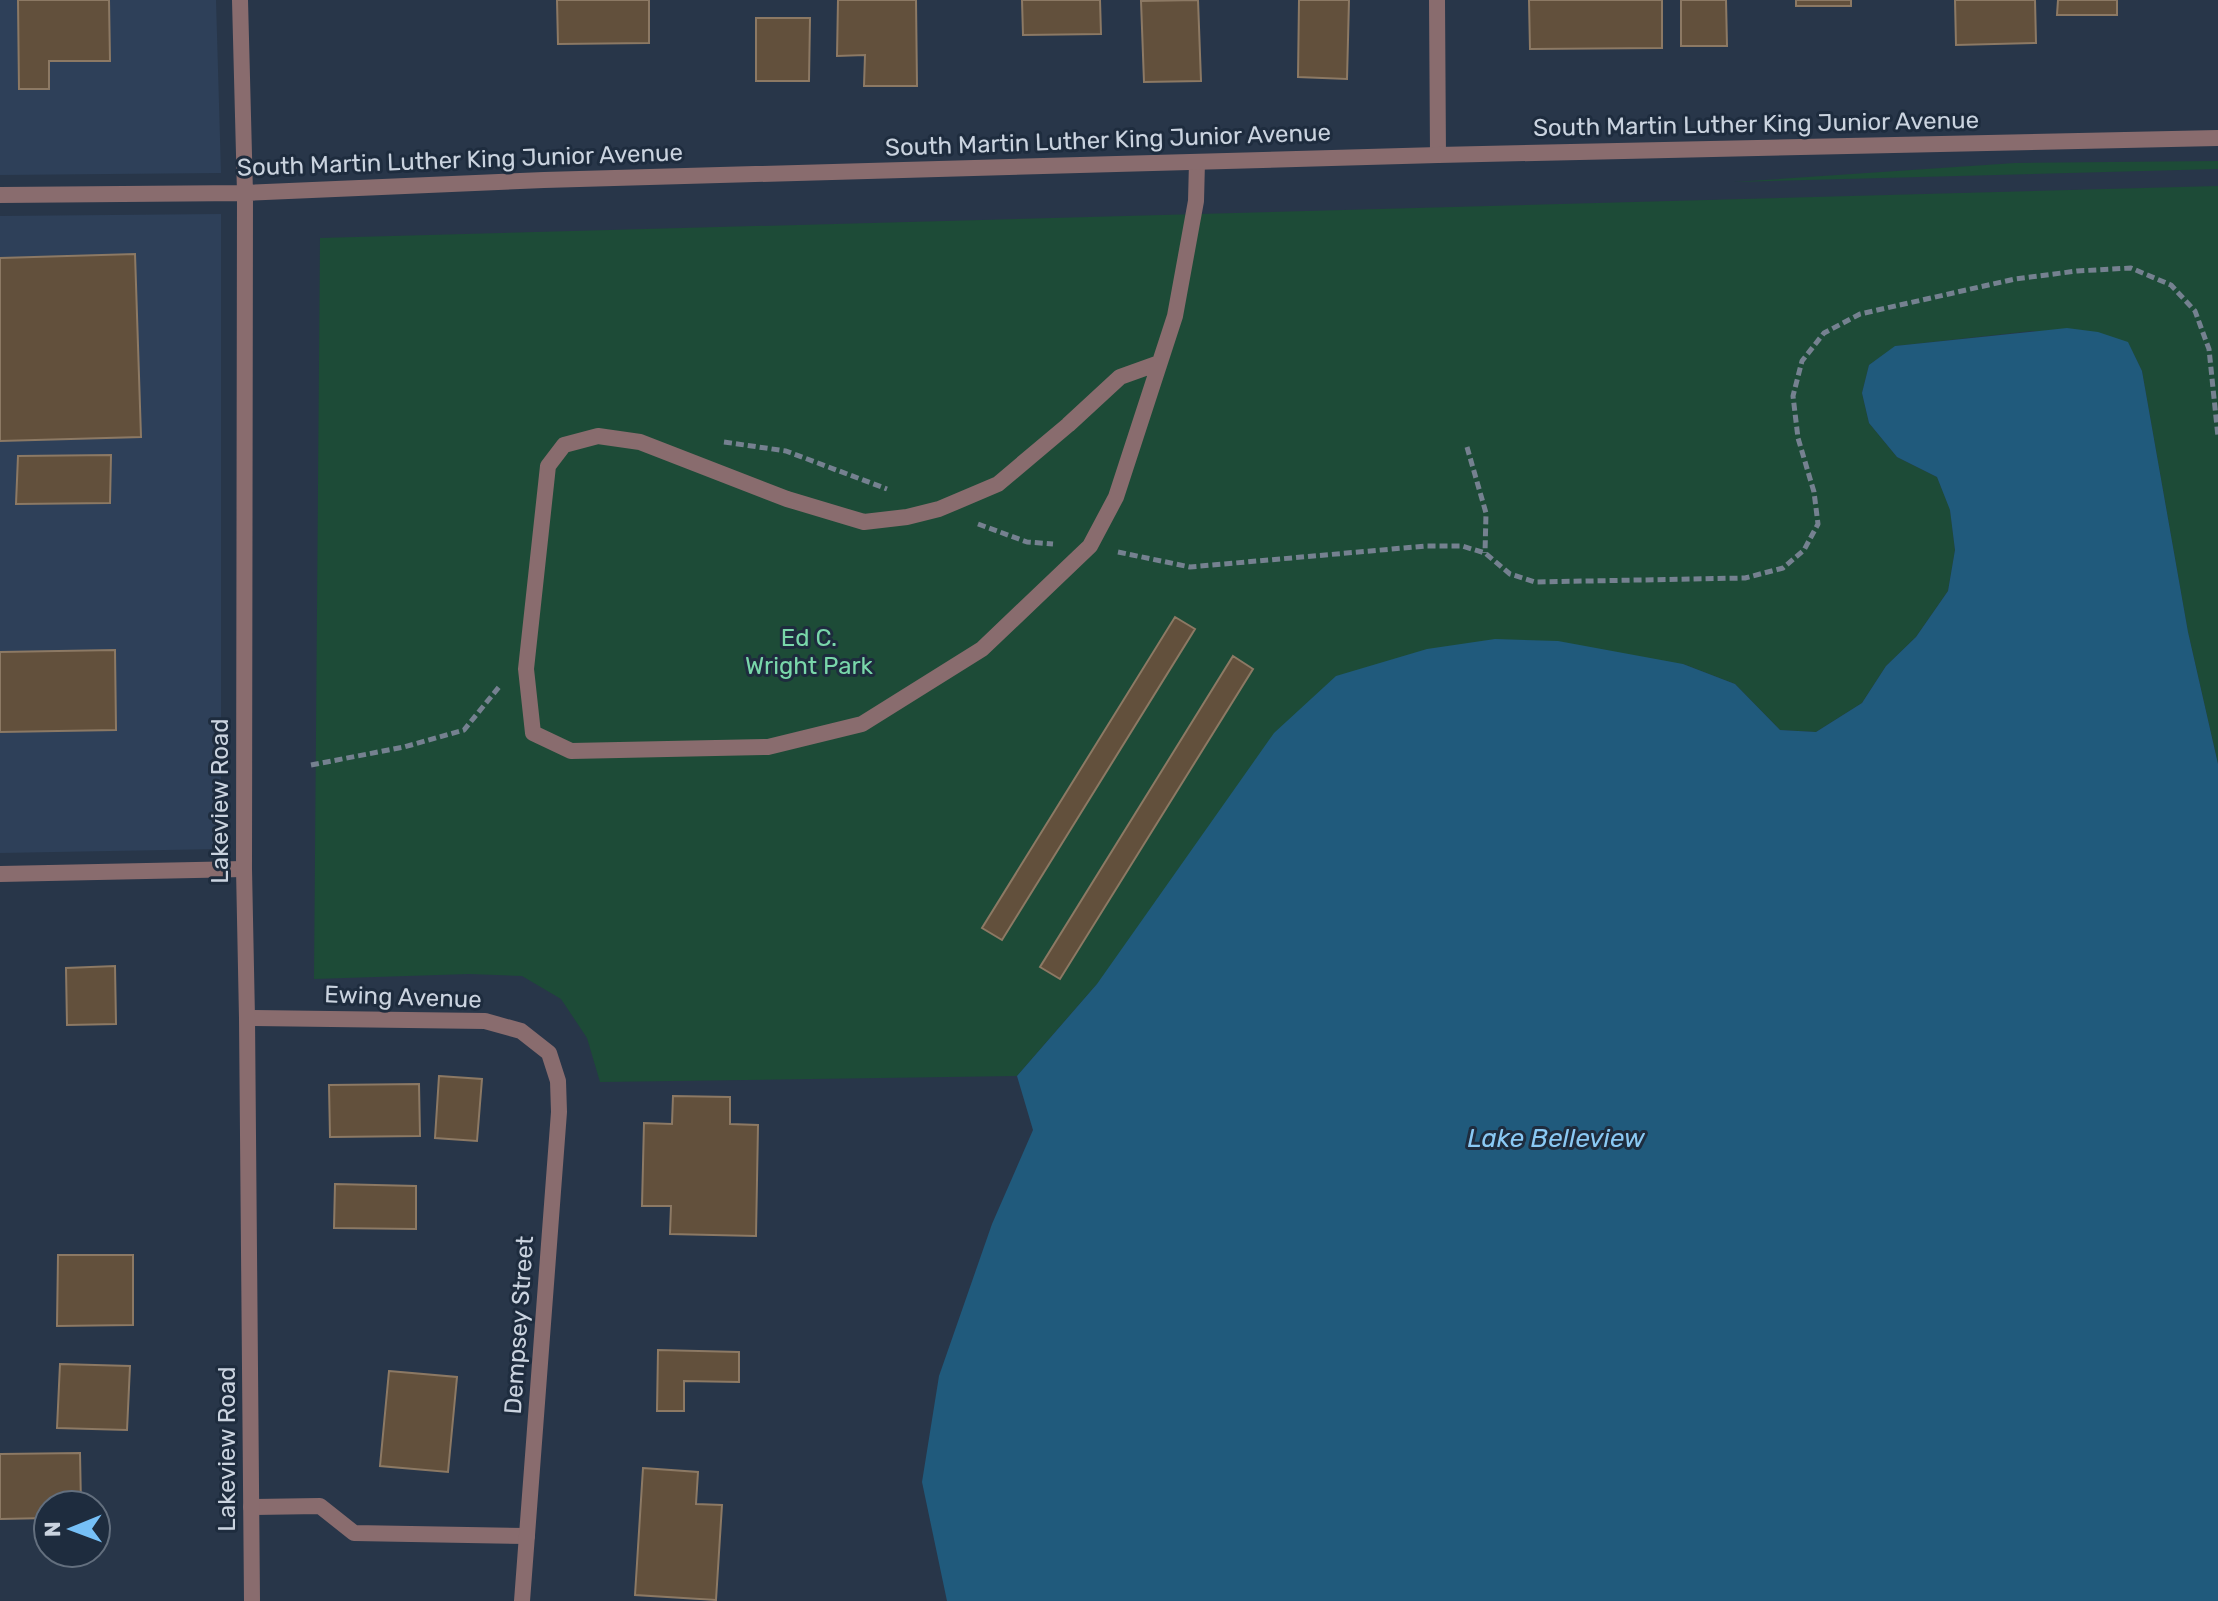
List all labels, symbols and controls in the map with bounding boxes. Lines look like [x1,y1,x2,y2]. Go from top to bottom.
street label: South Martin Luther King Junior Avenue [1533,106,1979,142]
street label: South Martin Luther King Junior Avenue [885,118,1331,162]
street label: South Martin Luther King Junior Avenue [237,138,683,182]
park label: Ed C. Wright Park [745,624,874,680]
street label: Lakeview Road [206,718,234,884]
street label: Ewing Avenue [324,980,482,1014]
water label: Lake Belleview [1467,1123,1646,1154]
street label: Dempsey Street [499,1235,539,1415]
street label: Lakeview Road [213,1366,241,1532]
north arrow [32,1489,112,1569]
text: N [39,1521,66,1537]

